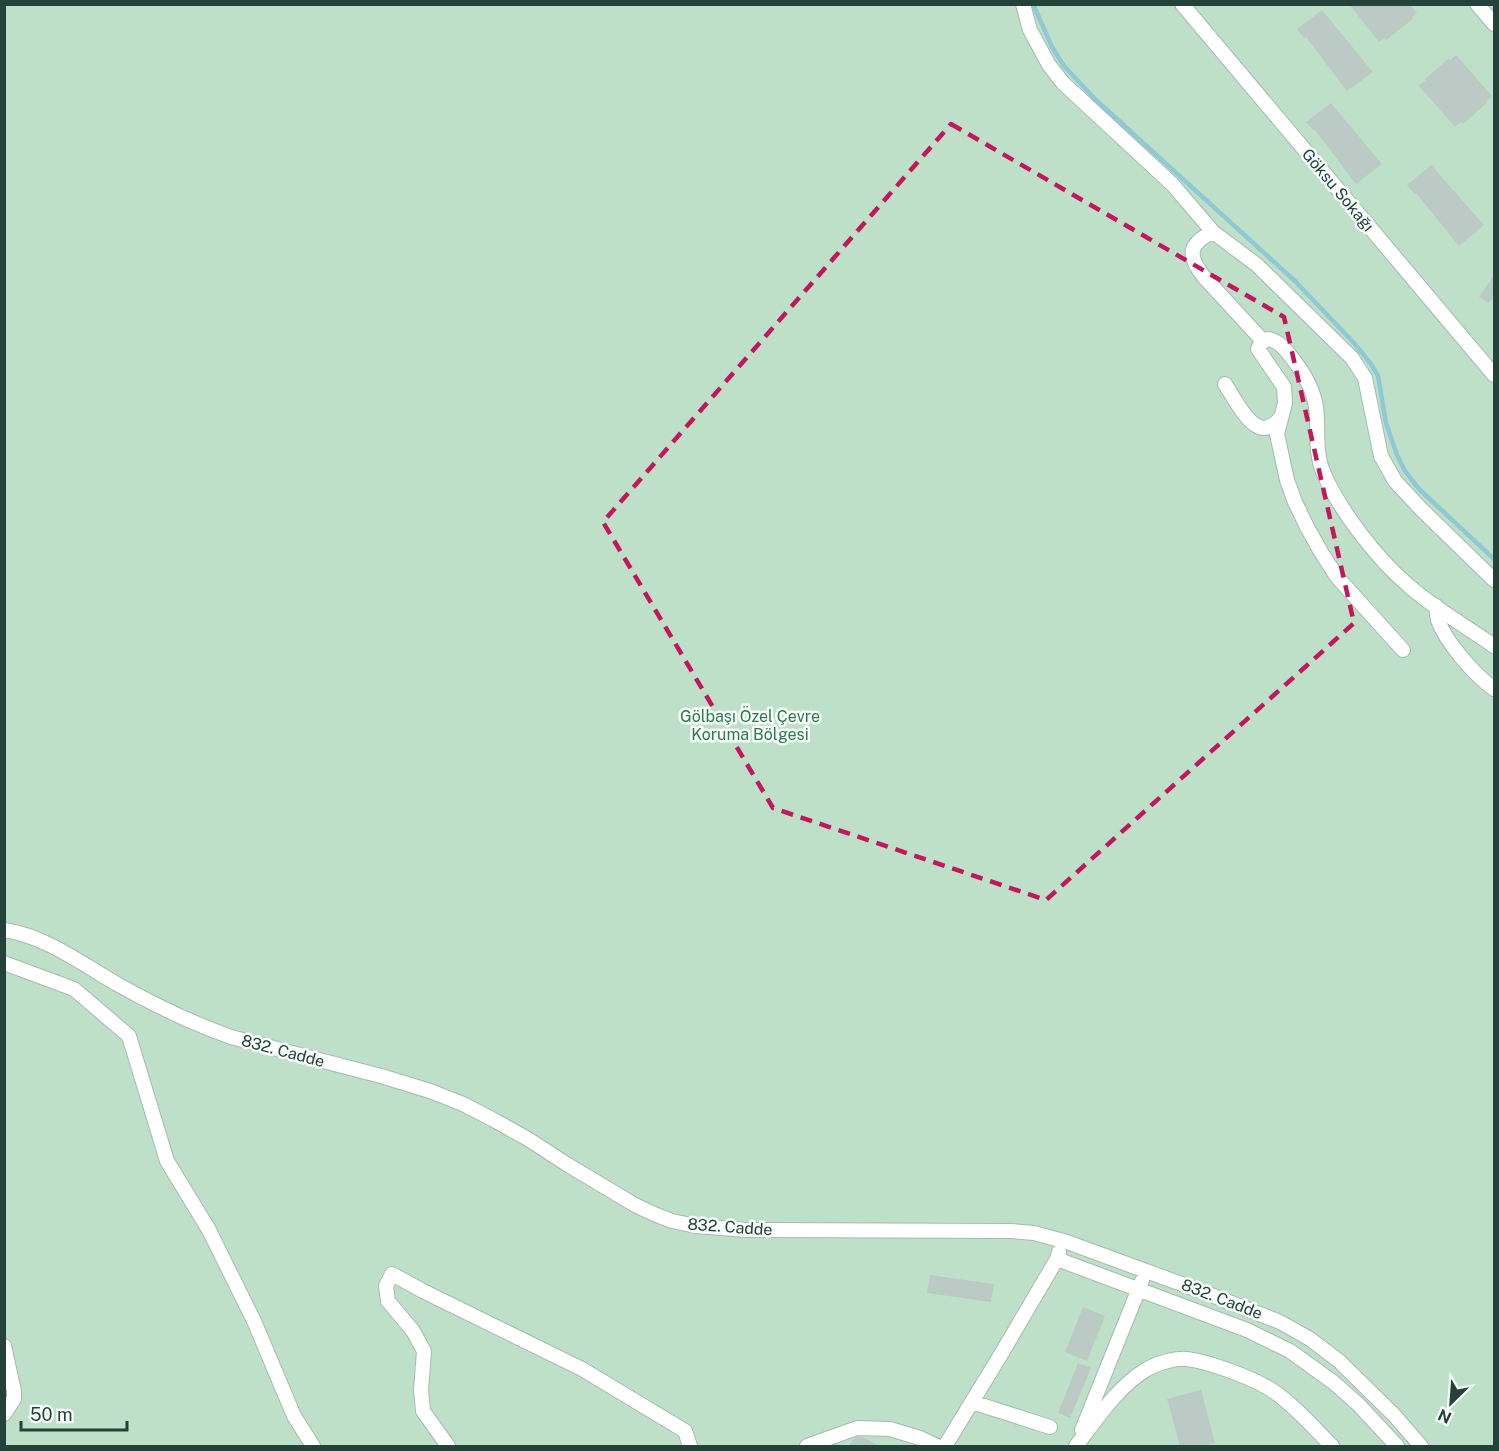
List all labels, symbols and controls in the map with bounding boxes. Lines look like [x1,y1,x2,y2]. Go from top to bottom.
street label: Göksu Sokağı [1298,145,1378,235]
park label: Gölbaşı Özel Çevre Koruma Bölgesi [680,706,820,744]
street label: 832. Cadde [239,1031,327,1071]
street label: 832. Cadde [687,1215,773,1239]
street label: 832. Cadde [1179,1275,1265,1323]
north arrow [1421,1373,1481,1433]
scale bar [21,1394,128,1432]
text: 50 m [30,1404,73,1425]
text: N [1435,1405,1455,1427]

